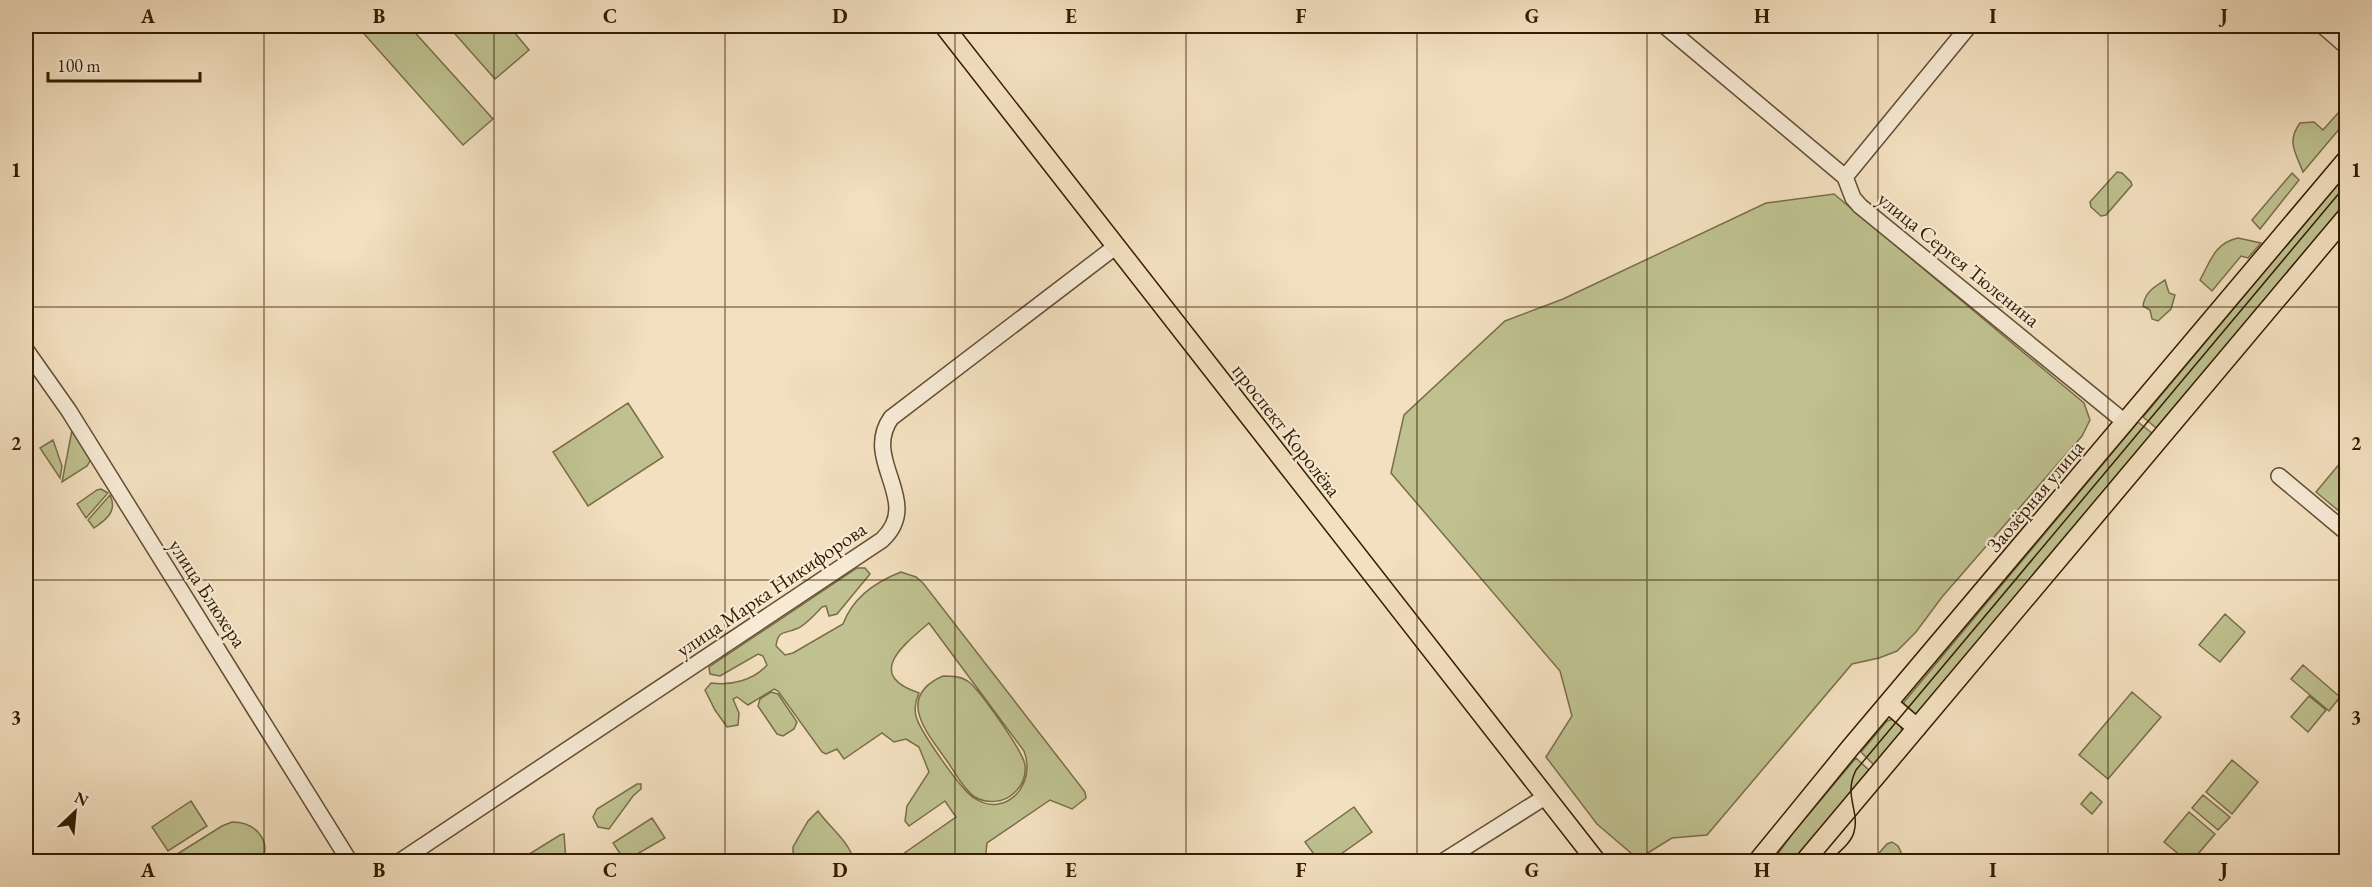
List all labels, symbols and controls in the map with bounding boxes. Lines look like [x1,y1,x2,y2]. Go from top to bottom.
text: A [140,3,156,29]
text: B [373,3,385,29]
text: C [603,3,617,29]
text: D [832,3,848,29]
text: E [1065,3,1077,29]
text: F [1296,3,1307,29]
text: G [1525,3,1539,29]
text: H [1754,3,1770,29]
text: I [1989,3,1997,29]
text: J [2218,3,2228,29]
scale bar [48,45,200,83]
text: 100 m [57,54,101,77]
text: 1 [11,157,21,183]
text: 1 [2351,157,2361,183]
street label: улица Сергея Тюленина [1872,185,2046,333]
street label: проспект Королёва [1227,358,1348,503]
text: 2 [11,430,22,456]
text: 2 [2351,430,2362,456]
street label: Заозёрная улица [1980,434,2090,558]
street label: улица Марка Никифорова [671,515,872,663]
street label: улица Блюхера [163,534,254,653]
text: 3 [11,704,21,730]
text: 3 [2351,704,2361,730]
north arrow [45,782,105,842]
text: N [71,787,92,811]
text: A [140,857,156,883]
text: B [373,857,385,883]
text: C [603,857,617,883]
text: D [832,857,848,883]
text: E [1065,857,1077,883]
text: F [1296,857,1307,883]
text: G [1525,857,1539,883]
text: H [1754,857,1770,883]
text: I [1989,857,1997,883]
text: J [2218,857,2228,883]

